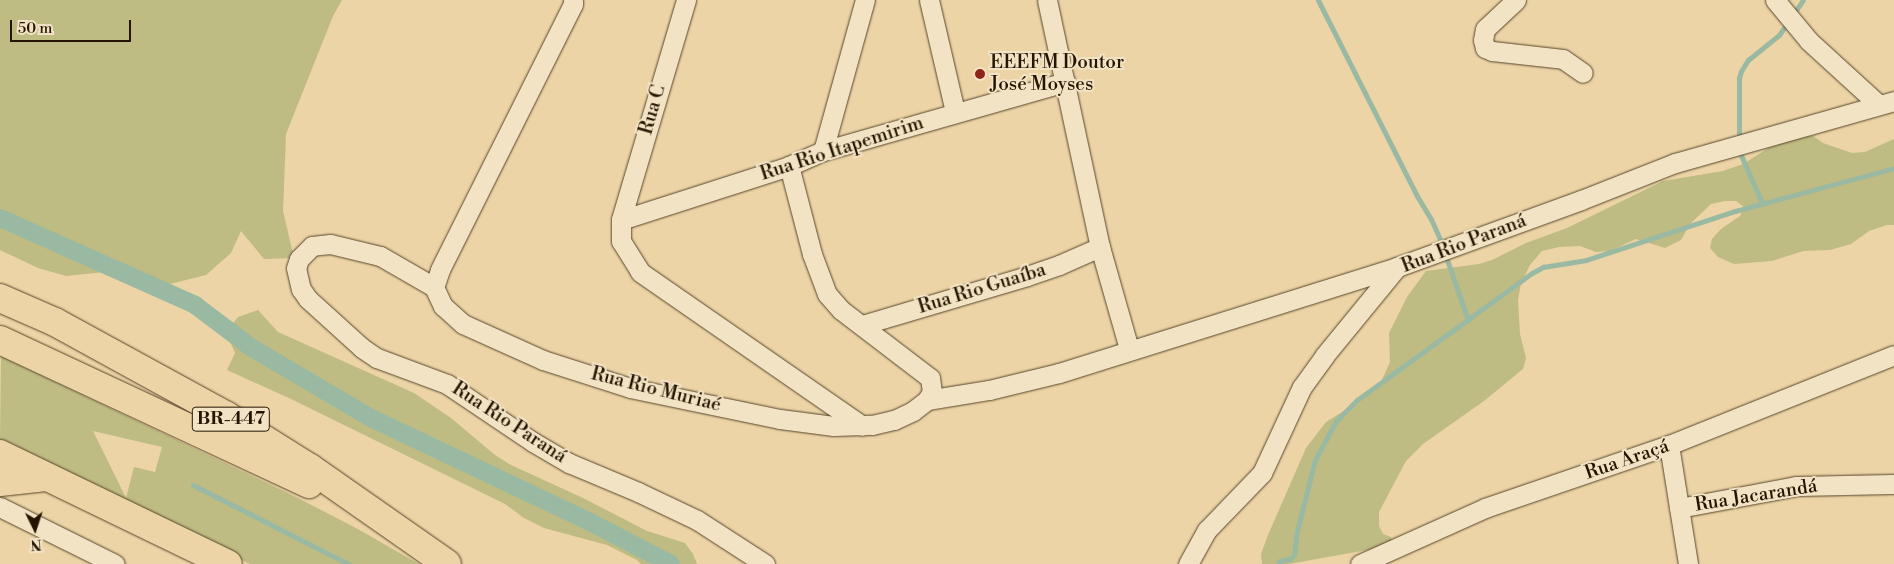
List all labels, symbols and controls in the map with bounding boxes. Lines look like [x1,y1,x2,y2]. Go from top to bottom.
scale bar [12,10,134,42]
text: 50 m [18,19,52,38]
place label: EEEFM Doutor José Moyses [990,52,1124,96]
marker: EEEFM Doutor José Moyses [974,68,986,80]
street label: Rua C [635,83,671,137]
street label: Rua Rio Itapemirim [757,112,927,186]
street label: Rua Rio Paraná [1398,210,1530,278]
street label: Rua Rio Guaíba [915,259,1049,319]
street label: Rua Rio Muriaé [589,363,723,417]
street label: Rua Rio Paraná [448,378,570,468]
road number: BR-447 [191,404,271,434]
street label: Rua Araçá [1582,435,1672,485]
street label: Rua Jacarandá [1693,475,1819,517]
north arrow [10,504,60,554]
text: N [30,535,42,553]

